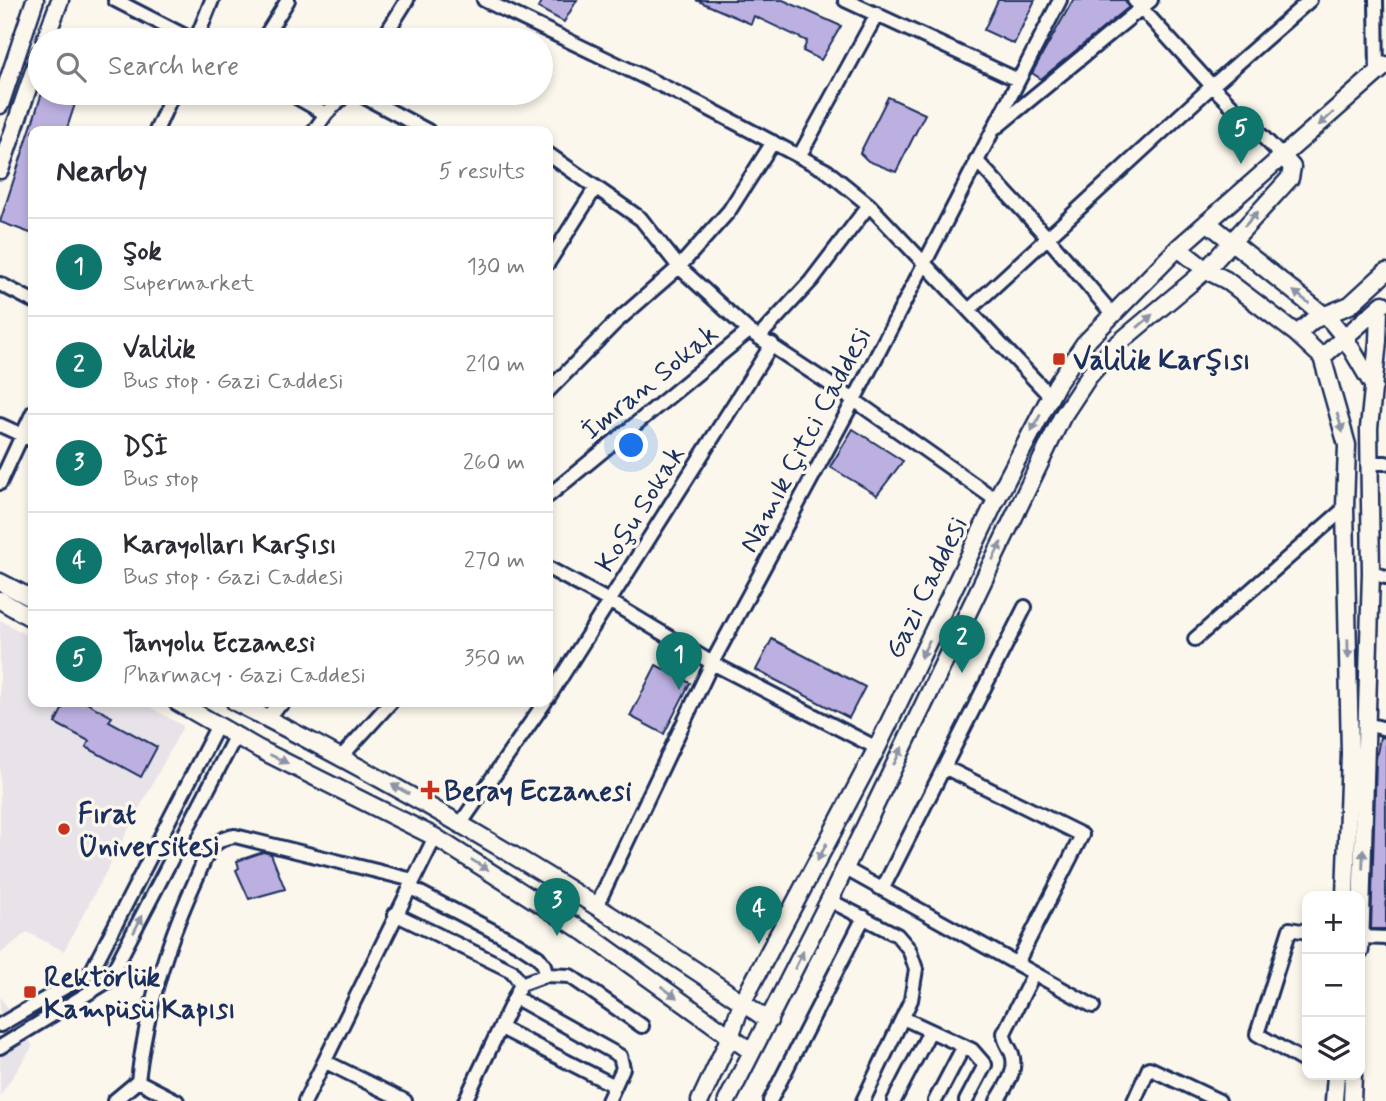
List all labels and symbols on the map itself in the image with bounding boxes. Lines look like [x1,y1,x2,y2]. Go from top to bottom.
pin: 5 [1218,106,1264,164]
one-way arrow [1318,110,1335,126]
one-way arrow [1243,211,1259,228]
one-way arrow [1293,290,1311,305]
one-way arrow [1136,314,1153,329]
street label: İmran Sokak [574,316,727,450]
street label: Namık Çitci Caddesi [731,321,881,559]
place label: Valilik Karşısı [1073,343,1250,380]
marker: Valilik Karşısı [1051,351,1067,367]
one-way arrow [1336,412,1346,433]
one-way arrow [1031,413,1042,433]
your location [614,428,648,462]
street label: Koşu Sokak [588,439,695,580]
street label: Gazi Caddesi [877,511,978,665]
one-way arrow [992,541,1003,561]
pin: 2 [939,615,985,673]
pin: 1 [656,632,702,690]
one-way arrow [1342,638,1354,660]
one-way arrow [919,639,930,659]
one-way arrow [893,746,904,766]
one-way arrow [269,753,289,764]
place label: Beray Eczanesi [444,774,632,811]
marker: Beray Eczanesi [422,782,438,798]
one-way arrow [391,783,410,795]
place label: Fırat Üniversitesi [78,797,220,866]
marker: Fırat Üniversitesi [56,821,72,837]
one-way arrow [816,842,828,861]
one-way arrow [1357,847,1368,869]
one-way arrow [470,859,489,872]
pin: 3 [534,878,580,936]
pin: 4 [736,886,782,944]
one-way arrow [132,914,143,934]
one-way arrow [793,950,805,970]
place label: Rektörlük Kampüsü Kapısı [44,960,236,1029]
marker: Rektörlük Kampüsü Kapısı [22,984,38,1000]
one-way arrow [659,985,678,999]

